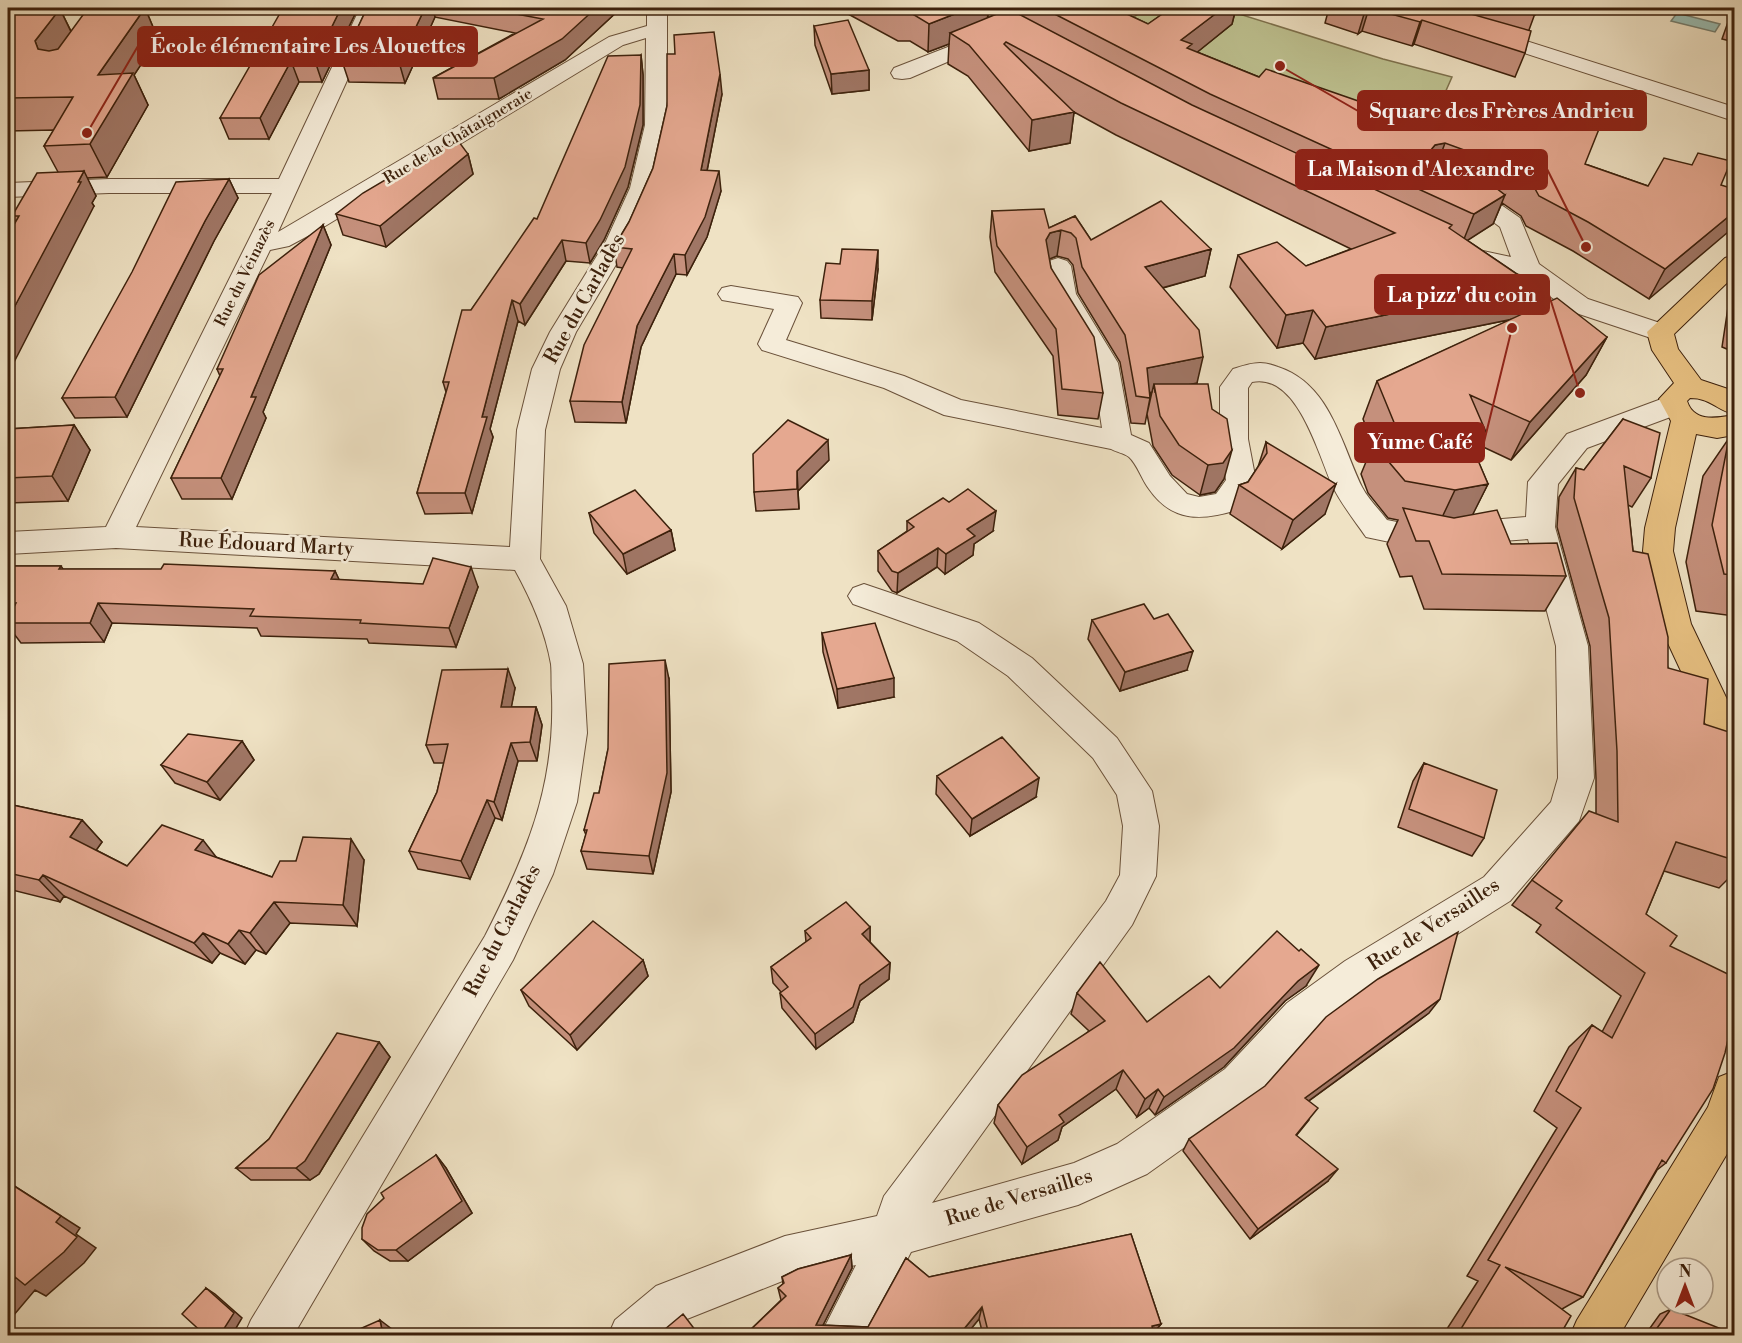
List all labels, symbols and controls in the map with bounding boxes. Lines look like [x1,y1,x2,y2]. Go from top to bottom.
callout: École élémentaire Les Alouettes [138,27,477,66]
text: École élémentaire Les Alouettes [151,32,465,60]
street label: Rue de la Châtaigneraie [380,84,536,188]
callout: Square des Frères Andrieu [1358,91,1646,130]
text: Square des Frères Andrieu [1370,99,1635,125]
callout: La Maison d'Alexandre [1296,150,1547,189]
text: La Maison d'Alexandre [1307,157,1535,183]
street label: Rue du Veinazès [210,216,280,330]
street label: Rue du Carladès [539,230,631,368]
callout: La pizz' du coin [1375,275,1549,314]
text: La pizz' du coin [1387,283,1537,309]
callout: Yume Café [1355,423,1484,462]
text: Yume Café [1367,430,1473,456]
street label: Rue Édouard Marty [178,527,354,562]
street label: Rue du Carladès [459,861,547,1001]
street label: Rue de Versailles [1363,873,1505,977]
street label: Rue de Versailles [942,1164,1096,1232]
north arrow [1655,1256,1715,1316]
text: N [1679,1262,1692,1282]

